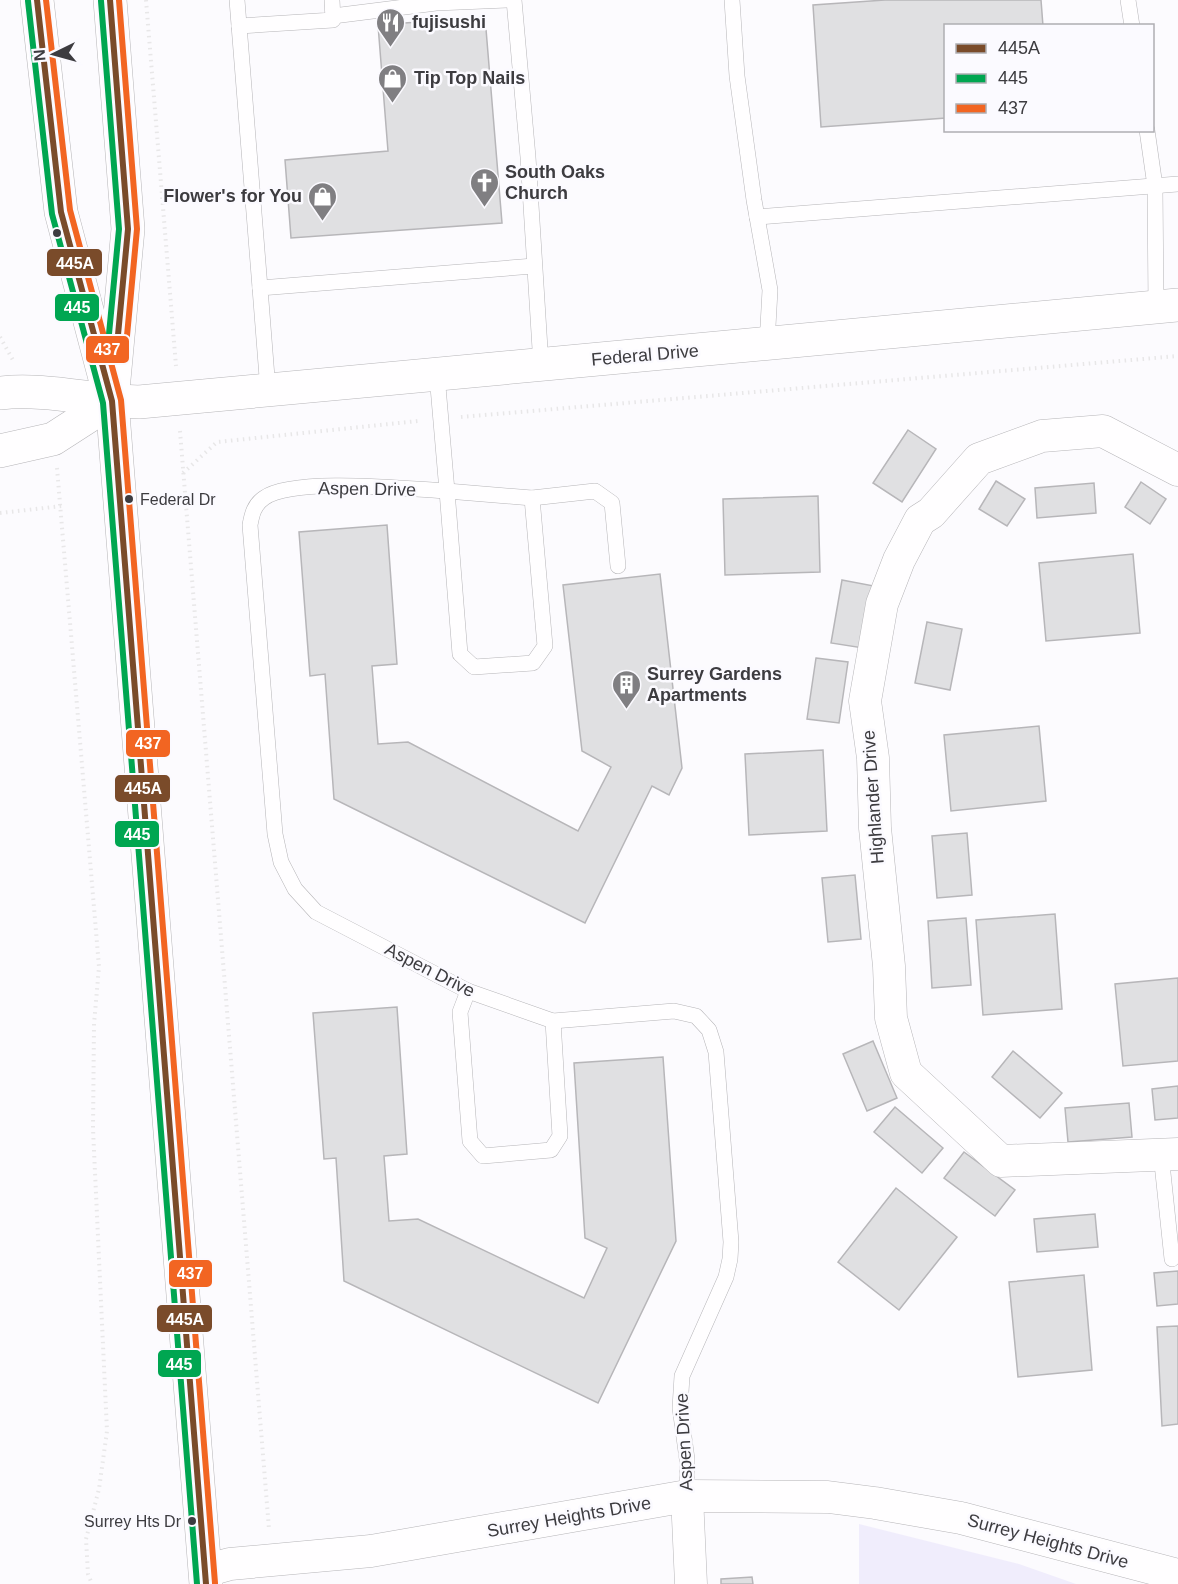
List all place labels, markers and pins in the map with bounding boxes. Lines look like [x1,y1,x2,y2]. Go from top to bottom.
restaurant icon: fujisushi [375,6,407,48]
place label: fujisushi [412,12,486,32]
shop icon: Tip Top Nails [377,62,409,104]
place label: Tip Top Nails [414,68,525,88]
place label: South Oaks Church [505,162,605,203]
church icon: South Oaks Church [468,166,500,208]
shop icon: Flower's for You [307,180,339,222]
place label: Flower's for You [163,186,302,206]
unlabelled marker [51,227,63,239]
place label: Federal Dr [140,491,216,508]
marker: Federal Dr [123,493,135,505]
place label: Surrey Gardens Apartments [647,664,782,705]
building icon: Surrey Gardens Apartments [610,668,642,710]
place label: Surrey Hts Dr [84,1513,182,1530]
marker: Surrey Hts Dr [186,1515,198,1527]

